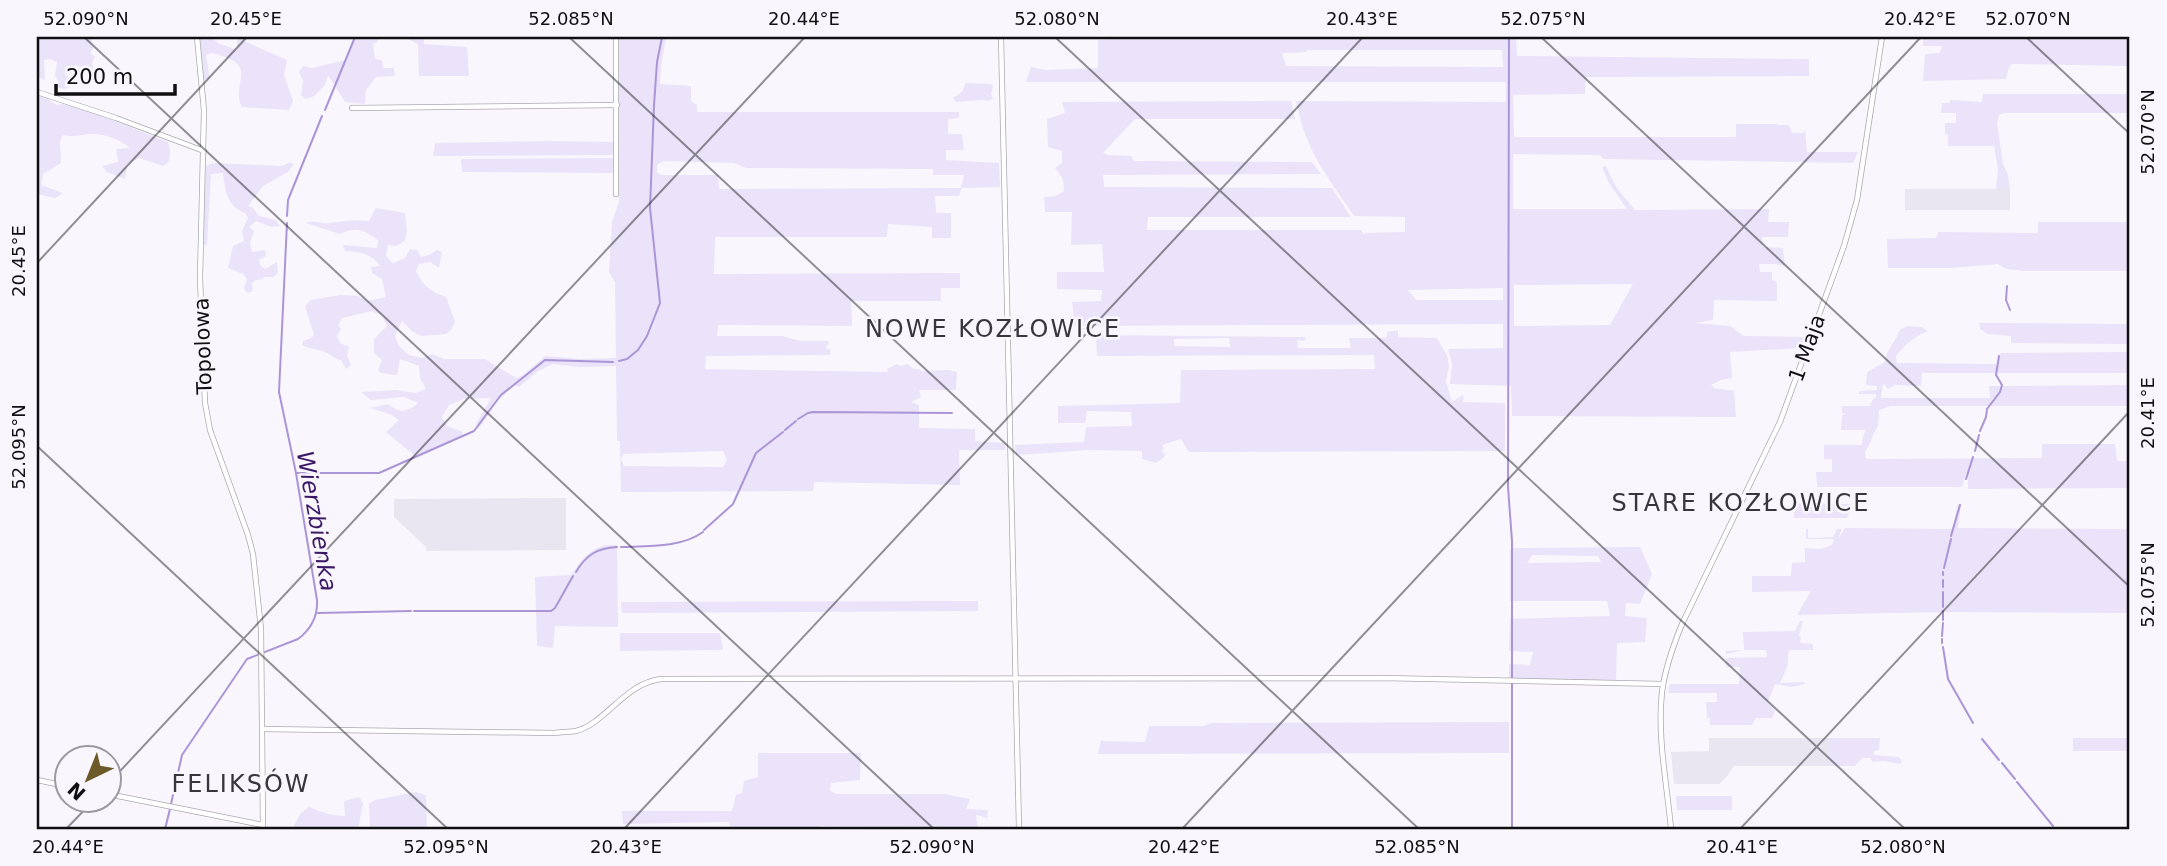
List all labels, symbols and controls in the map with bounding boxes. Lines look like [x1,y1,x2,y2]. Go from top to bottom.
text: 52.090°N [43,8,129,29]
text: 20.45°E [210,8,282,29]
text: 52.085°N [528,8,614,29]
text: 20.44°E [768,8,840,29]
text: 52.080°N [1014,8,1100,29]
text: 20.43°E [1326,8,1398,29]
text: 52.075°N [1500,8,1586,29]
text: 20.42°E [1884,8,1956,29]
text: 52.070°N [1985,8,2071,29]
scale bar [56,52,175,96]
text: 200 m [66,65,133,89]
text: 52.070°N [2137,89,2158,175]
text: 20.45°E [8,225,29,297]
street label: Topolowa [189,297,217,396]
street label: 1 Maja [1784,311,1830,385]
district label: NOWE KOZŁOWICE [865,315,1121,343]
text: 20.41°E [2137,377,2158,449]
text: 52.095°N [8,404,29,490]
water label: Wierzbienka [292,449,342,593]
district label: STARE KOZŁOWICE [1612,489,1870,517]
text: 52.075°N [2137,542,2158,628]
north arrow [52,744,122,814]
district label: FELIKSÓW [171,768,311,798]
text: N [63,778,90,805]
text: 20.44°E [32,836,104,857]
text: 52.095°N [403,836,489,857]
text: 20.43°E [590,836,662,857]
text: 52.090°N [889,836,975,857]
text: 20.42°E [1148,836,1220,857]
text: 52.085°N [1374,836,1460,857]
text: 20.41°E [1706,836,1778,857]
text: 52.080°N [1860,836,1946,857]

